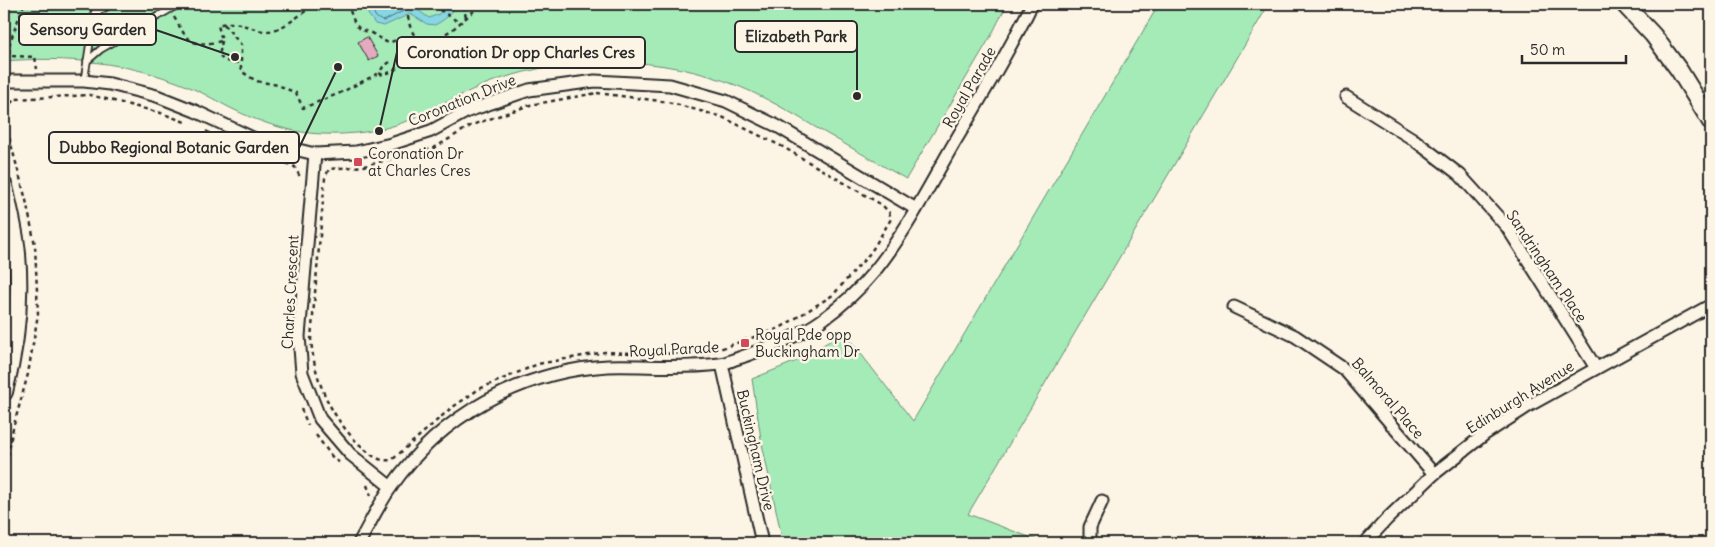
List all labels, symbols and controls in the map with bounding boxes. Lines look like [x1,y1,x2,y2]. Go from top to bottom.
callout: Sensory Garden [19,14,156,45]
text: Sensory Garden [30,19,146,40]
callout: Elizabeth Park [735,21,857,52]
text: Elizabeth Park [745,26,847,46]
scale bar [1522,32,1626,64]
callout: Coronation Dr opp Charles Cres [397,37,645,68]
text: 50 m [1530,40,1565,59]
text: Coronation Dr opp Charles Cres [407,42,635,63]
street label: Royal Parade [938,43,1000,131]
street label: Coronation Drive [405,70,519,130]
callout: Dubbo Regional Botanic Garden [49,132,299,163]
text: Dubbo Regional Botanic Garden [59,137,289,158]
place label: Coronation Dr at Charles Cres [368,144,471,180]
marker: Coronation Dr at Charles Cres [352,156,364,168]
street label: Sandringham Place [1502,206,1592,326]
street label: Charles Crescent [278,234,302,350]
place label: Royal Pde opp Buckingham Dr [755,325,860,361]
street label: Royal Parade [628,337,720,361]
marker: Royal Pde opp Buckingham Dr [739,337,751,349]
street label: Balmoral Place [1348,354,1428,442]
street label: Edinburgh Avenue [1463,356,1577,438]
street label: Buckingham Drive [733,388,779,512]

